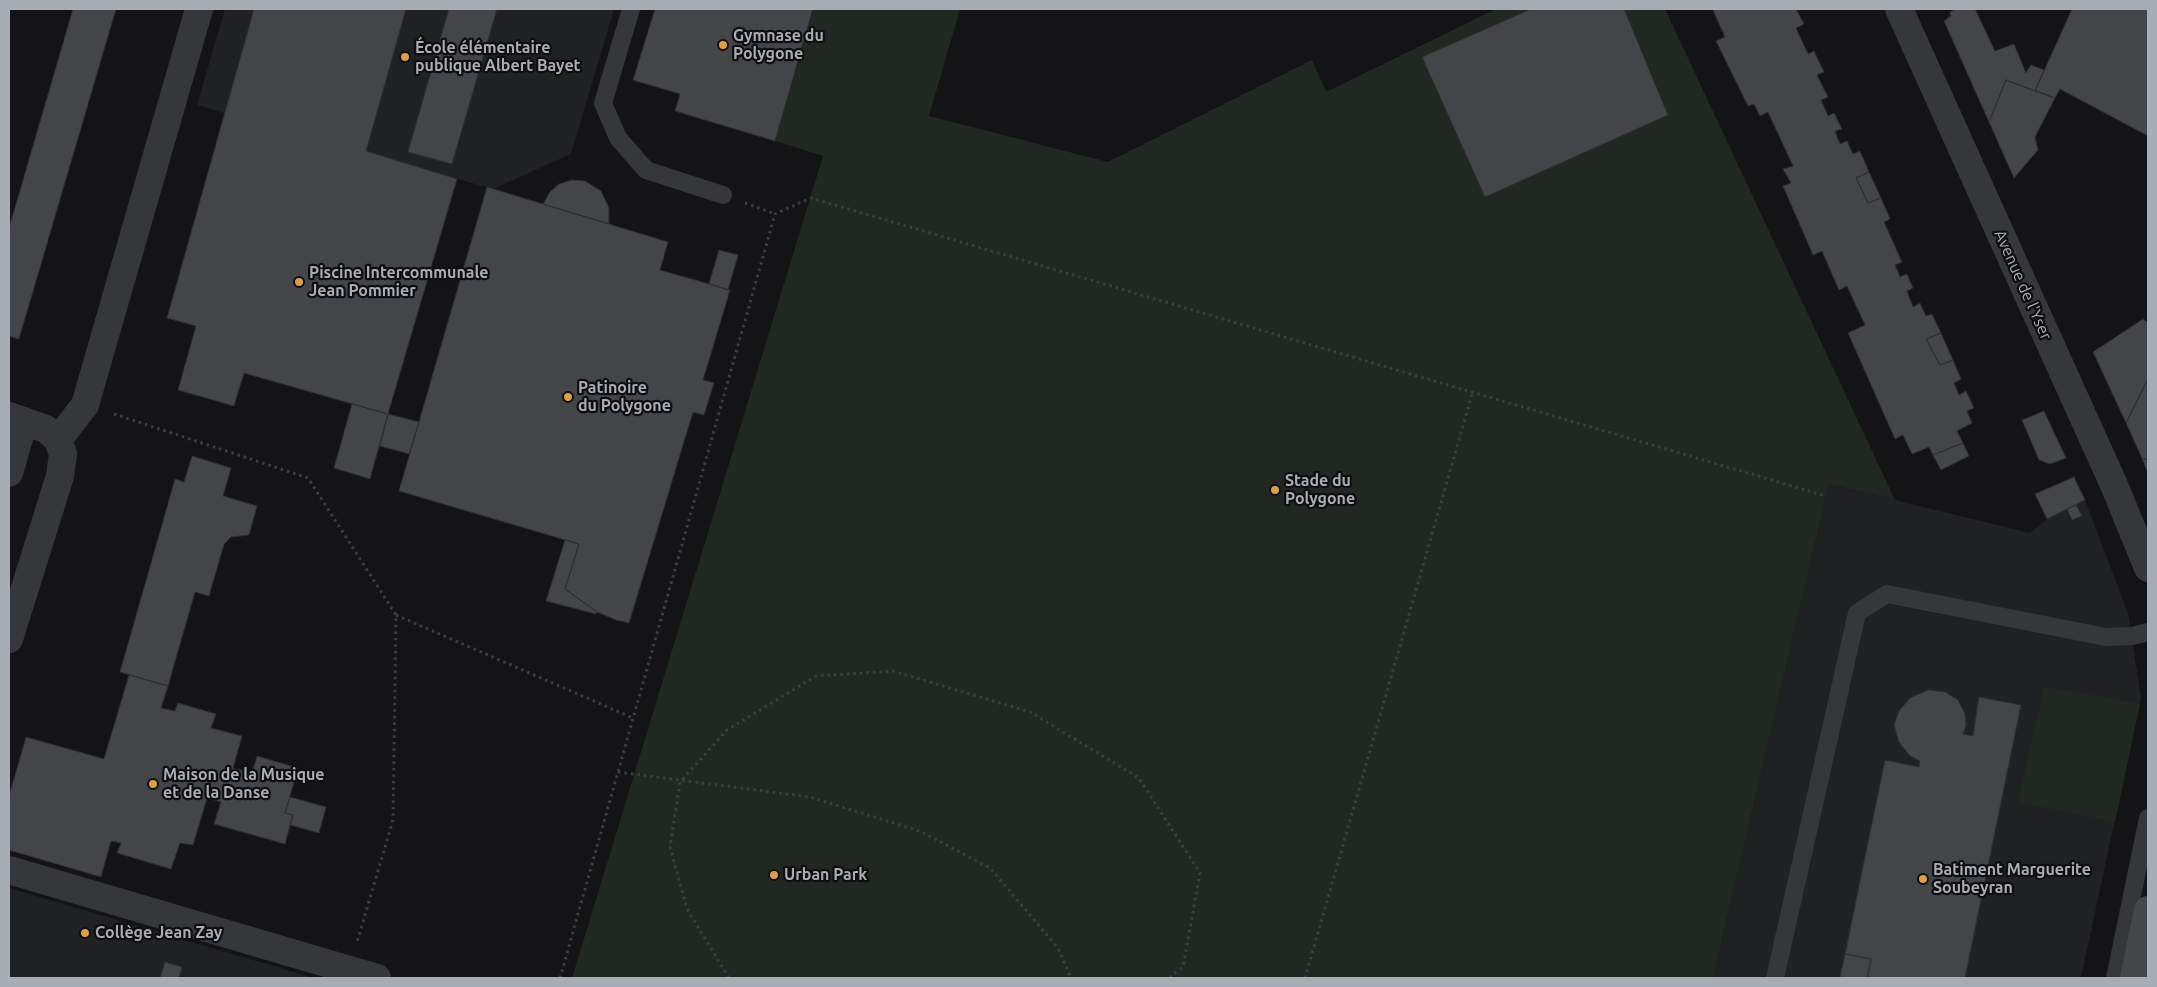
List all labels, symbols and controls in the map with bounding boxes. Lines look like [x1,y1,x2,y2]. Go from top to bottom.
place label: Gymnase du Polygone [733,26,824,64]
place label: École élémentaire publique Albert Bayet [415,38,581,76]
marker: Gymnase du Polygone [717,39,729,51]
marker: École élémentaire publique Albert Bayet [399,51,411,63]
street label: Avenue de l'Yser [1990,227,2056,343]
place label: Piscine Intercommunale Jean Pommier [309,263,489,301]
marker: Piscine Intercommunale Jean Pommier [293,276,305,288]
place label: Patinoire du Polygone [578,378,671,416]
marker: Patinoire du Polygone [562,391,574,403]
place label: Stade du Polygone [1285,471,1355,509]
marker: Stade du Polygone [1269,484,1281,496]
place label: Maison de la Musique et de la Danse [163,765,325,803]
marker: Maison de la Musique et de la Danse [147,778,159,790]
place label: Batiment Marguerite Soubeyran [1933,860,2091,898]
place label: Urban Park [784,865,867,885]
marker: Urban Park [768,869,780,881]
marker: Batiment Marguerite Soubeyran [1917,873,1929,885]
place label: Collège Jean Zay [95,923,222,943]
marker: Collège Jean Zay [79,927,91,939]

